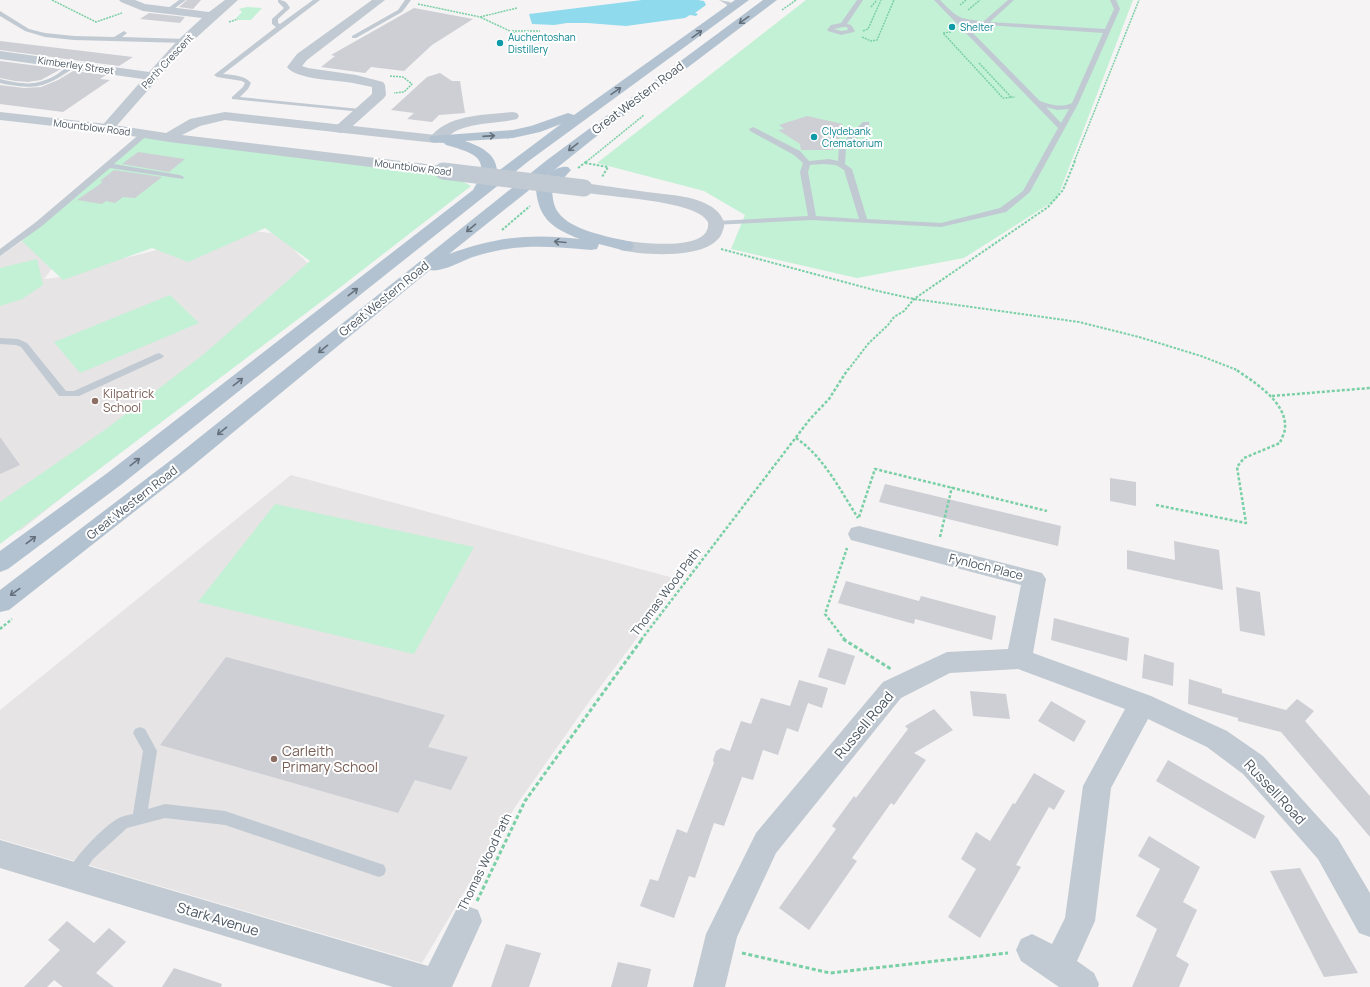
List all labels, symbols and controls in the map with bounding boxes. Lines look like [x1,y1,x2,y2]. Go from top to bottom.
one-way arrow [738,16,749,24]
place label: Shelter [960,20,994,34]
marker: Shelter [947,22,957,32]
place label: Auchentoshan Distillery [508,30,576,56]
one-way arrow [691,30,702,38]
street label: Perth Crescent [138,31,196,91]
marker: Auchentoshan Distillery [495,38,505,48]
street label: Kimberley Street [37,53,115,77]
street label: Great Western Road [588,57,687,138]
one-way arrow [610,87,621,95]
street label: Mountblow Road [53,115,131,139]
place label: Clydebank Crematorium [822,124,882,150]
marker: Clydebank Crematorium [809,132,819,142]
one-way arrow [482,133,495,140]
one-way arrow [567,143,578,151]
street label: Mountblow Road [374,155,452,179]
one-way arrow [465,224,476,232]
one-way arrow [554,238,567,245]
street label: Great Western Road [335,257,432,340]
one-way arrow [348,288,359,296]
one-way arrow [318,344,329,353]
one-way arrow [232,378,243,387]
place label: Kilpatrick School [103,385,155,416]
marker: Kilpatrick School [90,396,100,406]
one-way arrow [217,426,228,435]
one-way arrow [130,458,141,467]
street label: Great Western Road [83,462,181,544]
one-way arrow [26,536,37,545]
street label: Thomas Wood Path [627,544,705,639]
street label: Fynloch Place [947,549,1025,584]
one-way arrow [10,588,21,596]
street label: Russell Road [830,687,897,762]
place label: Carleith Primary School [282,741,378,776]
marker: Carleith Primary School [269,754,279,764]
street label: Russell Road [1240,755,1310,828]
street label: Thomas Wood Path [454,810,516,913]
street label: Stark Avenue [175,897,261,940]

